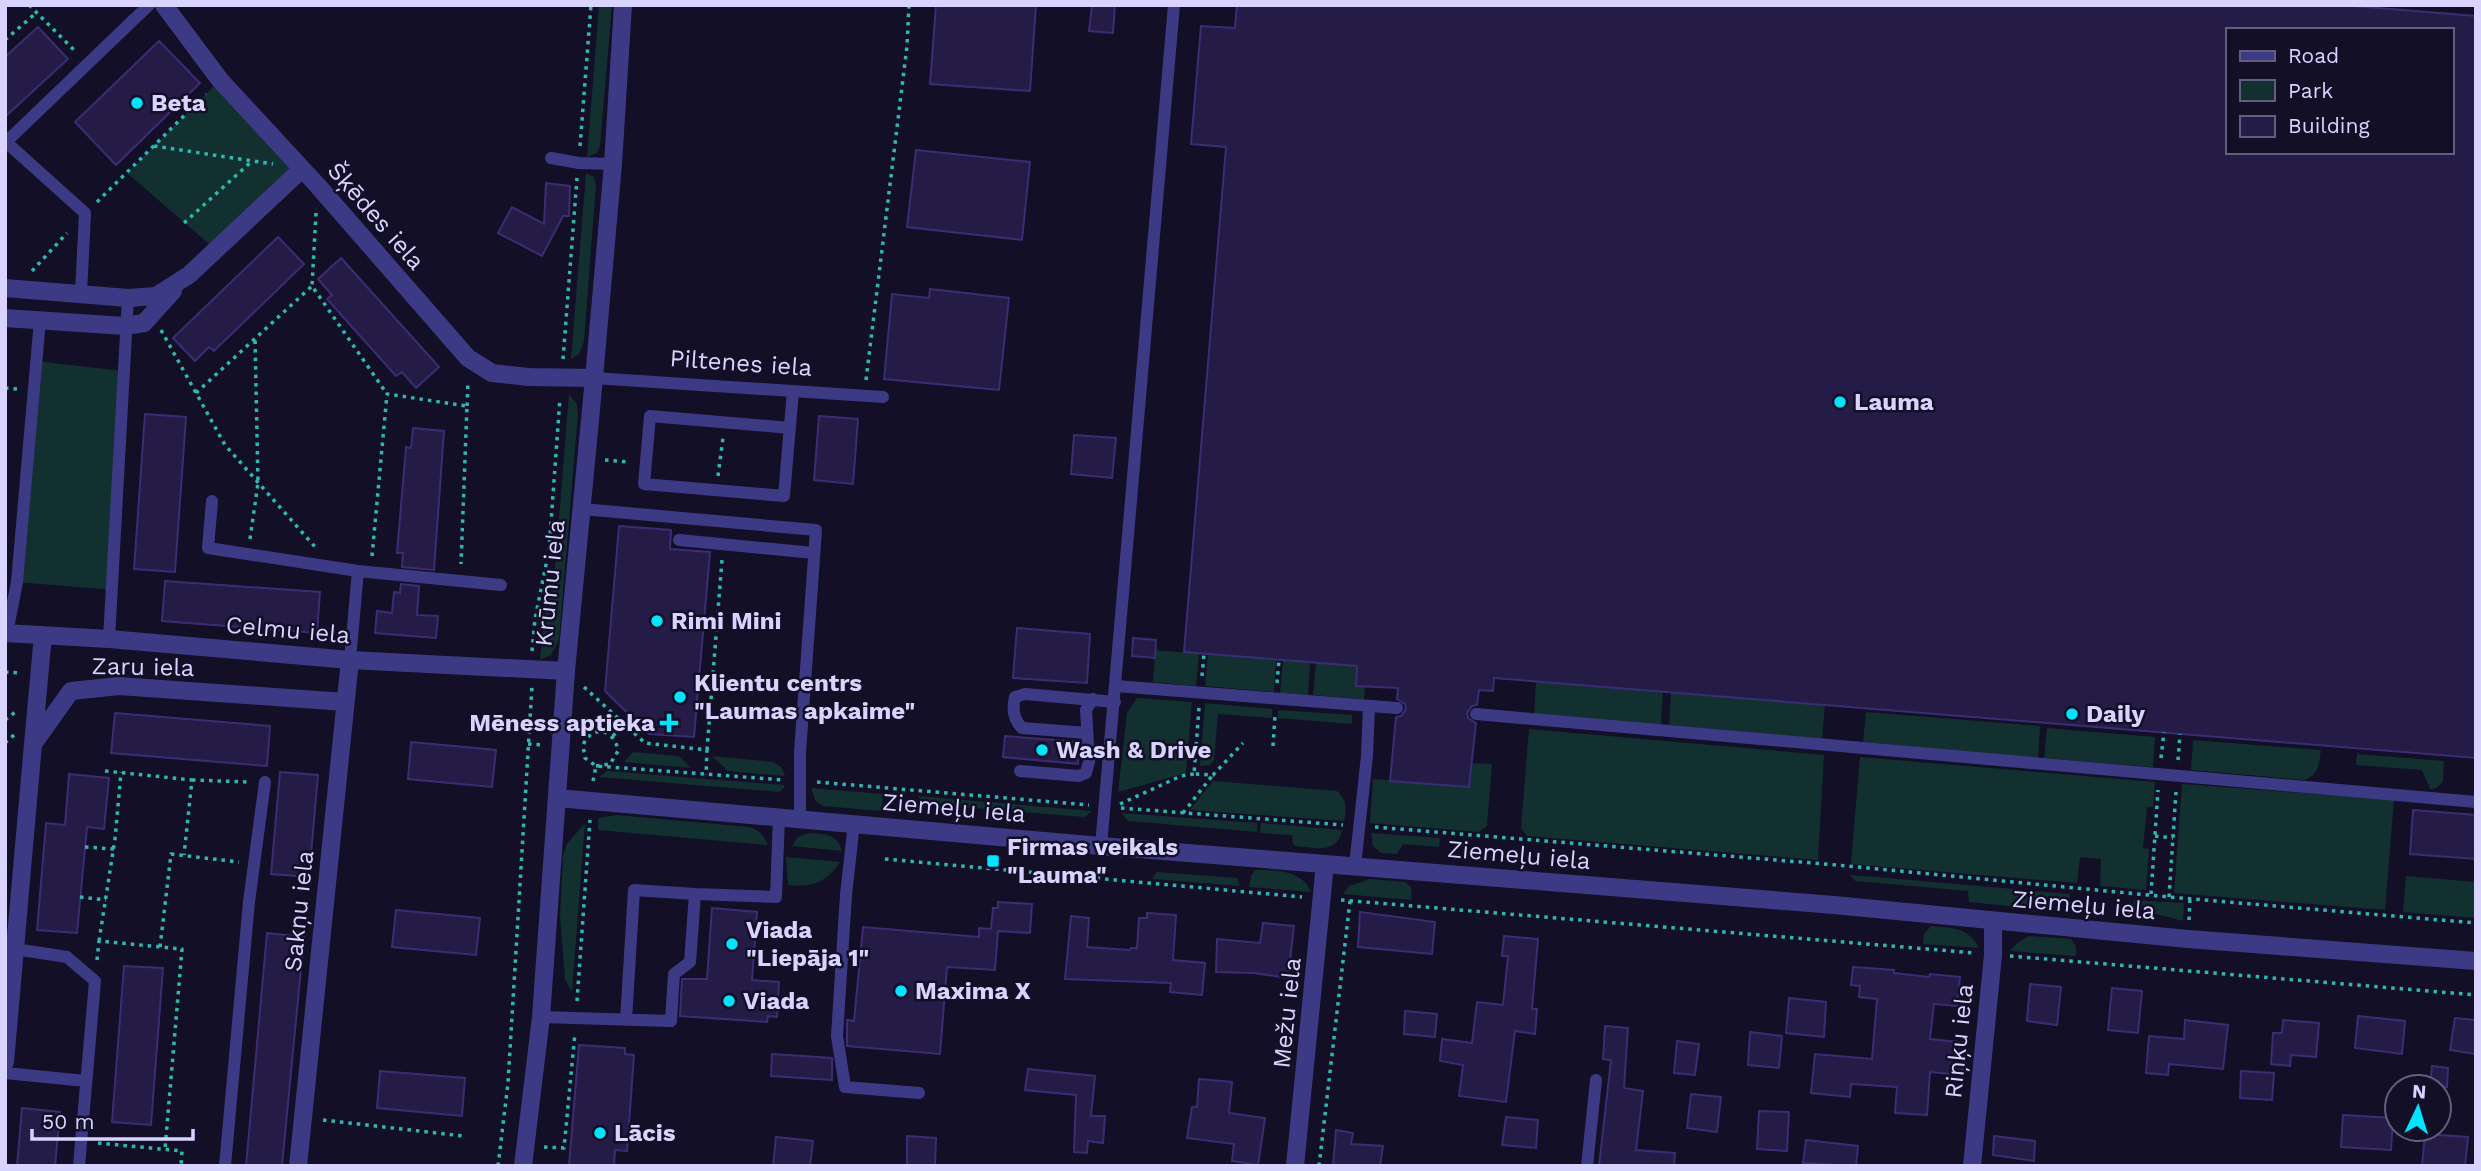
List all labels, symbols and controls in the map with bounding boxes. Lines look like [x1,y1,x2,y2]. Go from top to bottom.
legend [2226,28,2453,154]
text: Road [2288,43,2339,68]
text: Park [2288,78,2333,103]
place label: Beta [151,89,206,117]
marker: Beta [129,95,145,111]
text: Building [2288,113,2370,138]
street label: Šķēdes iela [322,157,430,275]
street label: Piltenes iela [669,344,813,382]
place label: Lauma [1854,388,1934,416]
marker: Lauma [1832,394,1848,410]
street label: Krūmu iela [529,518,571,648]
place label: Rimi Mini [671,607,782,635]
street label: Celmu iela [225,611,351,649]
marker: Rimi Mini [649,613,665,629]
street label: Zaru iela [91,652,195,682]
place label: Klientu centrs "Laumas apkaime" [694,669,915,725]
marker: Klientu centrs "Laumas apkaime" [672,689,688,705]
place label: Daily [2086,700,2145,728]
marker: Daily [2064,706,2080,722]
place label: Mēness aptieka [469,709,655,737]
marker: Mēness aptieka [661,715,677,731]
place label: Wash & Drive [1056,736,1212,764]
marker: Wash & Drive [1034,742,1050,758]
street label: Ziemeļu iela [881,788,1027,828]
place label: Firmas veikals "Lauma" [1007,833,1178,889]
street label: Ziemeļu iela [1446,835,1592,875]
street label: Sakņu iela [279,849,319,973]
marker: Firmas veikals "Lauma" [985,853,1001,869]
street label: Ziemeļu iela [2011,885,2157,925]
place label: Viada "Liepāja 1" [746,916,869,972]
marker: Viada "Liepāja 1" [724,936,740,952]
street label: Mežu iela [1267,956,1307,1070]
place label: Maxima X [915,977,1031,1005]
street label: Riņķu iela [1939,982,1979,1100]
marker: Maxima X [893,983,909,999]
place label: Viada [743,987,809,1015]
marker: Viada [721,993,737,1009]
north arrow [2383,1073,2453,1143]
text: N [2411,1080,2427,1104]
scale bar [32,1098,192,1142]
text: 50 m [42,1109,94,1134]
place label: Lācis [614,1119,676,1147]
marker: Lācis [592,1125,608,1141]

